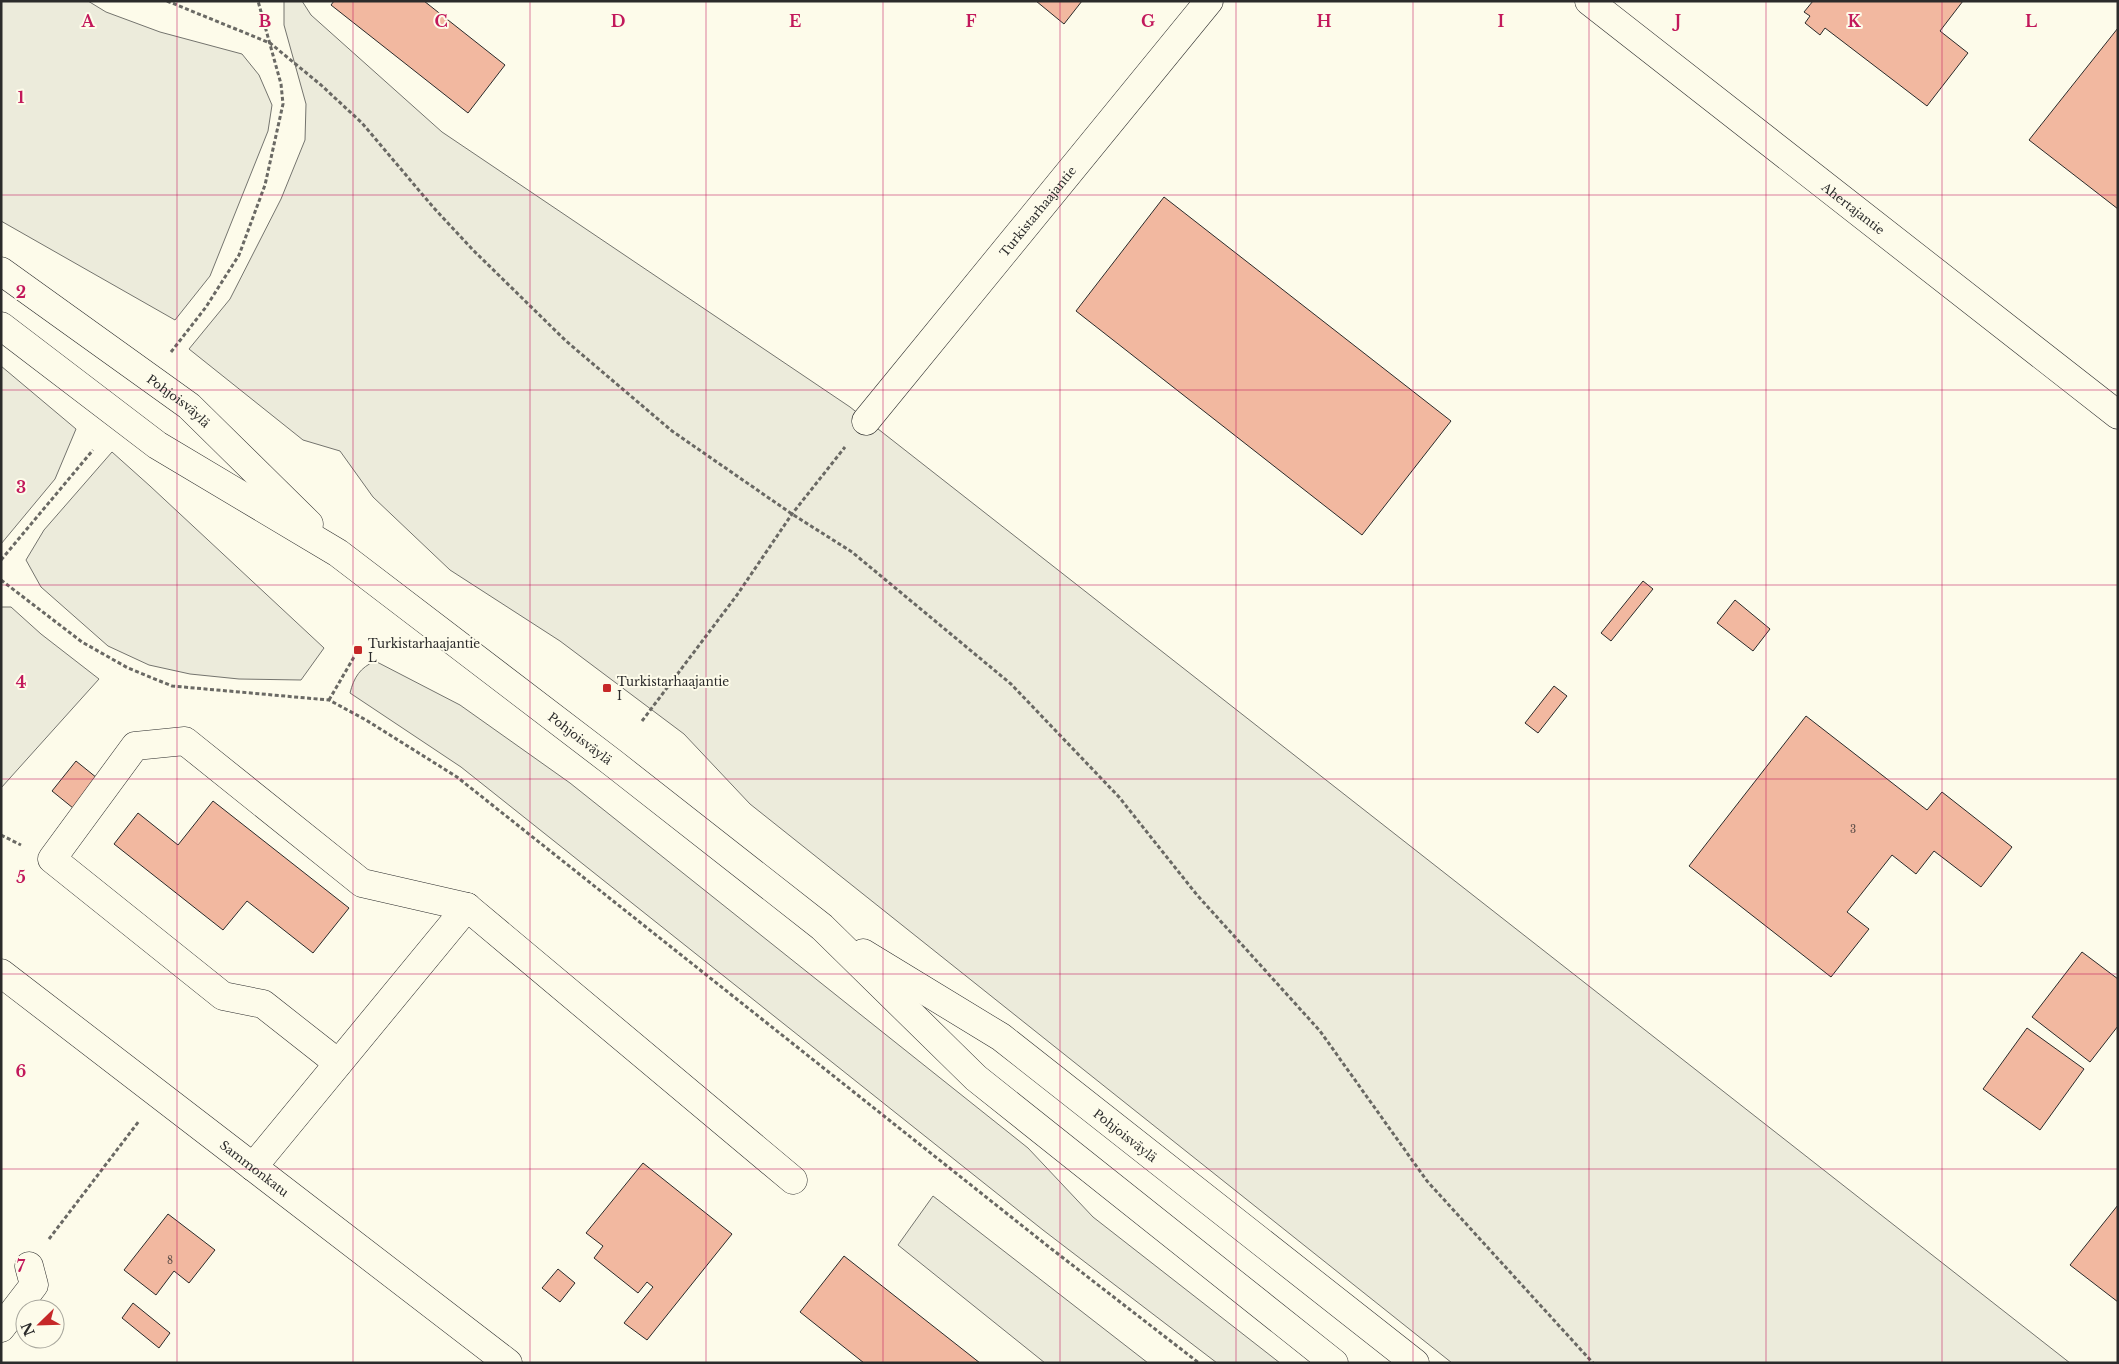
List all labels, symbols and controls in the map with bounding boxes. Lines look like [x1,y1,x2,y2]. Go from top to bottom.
text: A [81,11,96,31]
text: B [259,11,272,31]
text: C [434,11,448,31]
text: D [611,11,625,31]
text: E [789,11,801,31]
text: F [965,11,977,31]
text: G [1141,11,1155,31]
text: H [1316,11,1332,31]
text: I [1498,11,1505,31]
text: J [1672,11,1681,31]
text: K [1847,11,1861,31]
text: L [2025,11,2037,31]
text: 1 [18,87,25,107]
street label: Turkistarhaajantie [996,163,1079,259]
street label: Ahertajantie [1818,178,1888,237]
text: 2 [16,282,26,302]
street label: Pohjoisväylä [144,371,214,430]
text: 3 [16,477,26,497]
place label: Turkistarhaajantie L [368,636,480,665]
marker: Turkistarhaajantie L [352,644,364,656]
text: 4 [16,672,26,692]
place label: Turkistarhaajantie I [617,674,729,703]
marker: Turkistarhaajantie I [601,682,613,694]
street label: Pohjoisväylä [545,709,616,768]
house number: 3 [1850,823,1856,836]
text: 5 [16,867,26,887]
text: 6 [16,1061,27,1081]
street label: Pohjoisväylä [1091,1105,1161,1165]
street label: Sammonkatu [217,1137,292,1199]
house number: 8 [167,1254,173,1267]
text: 7 [17,1256,26,1276]
north arrow [15,1299,65,1349]
text: N [17,1320,39,1339]

